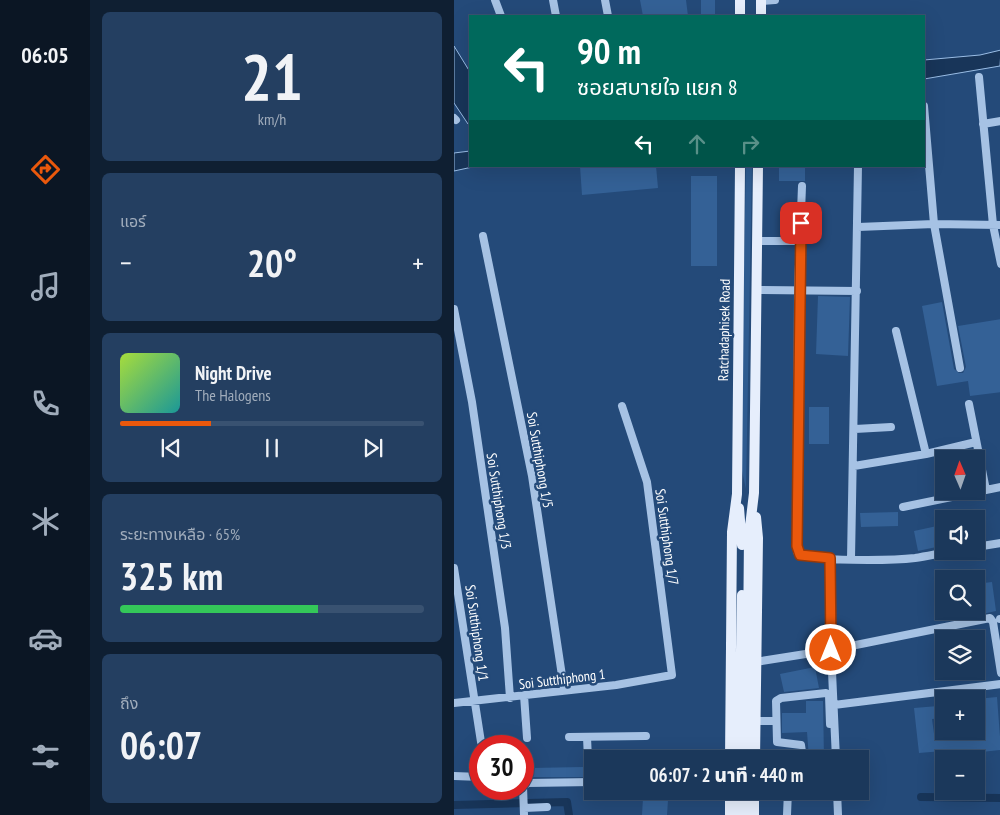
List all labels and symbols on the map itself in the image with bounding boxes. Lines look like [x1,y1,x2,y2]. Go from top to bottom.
pin [780,202,822,244]
street label: Ratchadaphisek Road [714,279,734,381]
street label: Soi Sutthiphong 1/5 [523,411,557,509]
north arrow [935,450,985,500]
street label: Soi Sutthiphong 1/3 [483,452,515,550]
street label: Soi Sutthiphong 1/7 [651,488,683,586]
street label: Soi Sutthiphong 1/1 [461,584,493,682]
position arrow [804,623,856,675]
street label: Soi Sutthiphong 1 [518,665,606,693]
speed limit sign: 30 [469,735,534,800]

